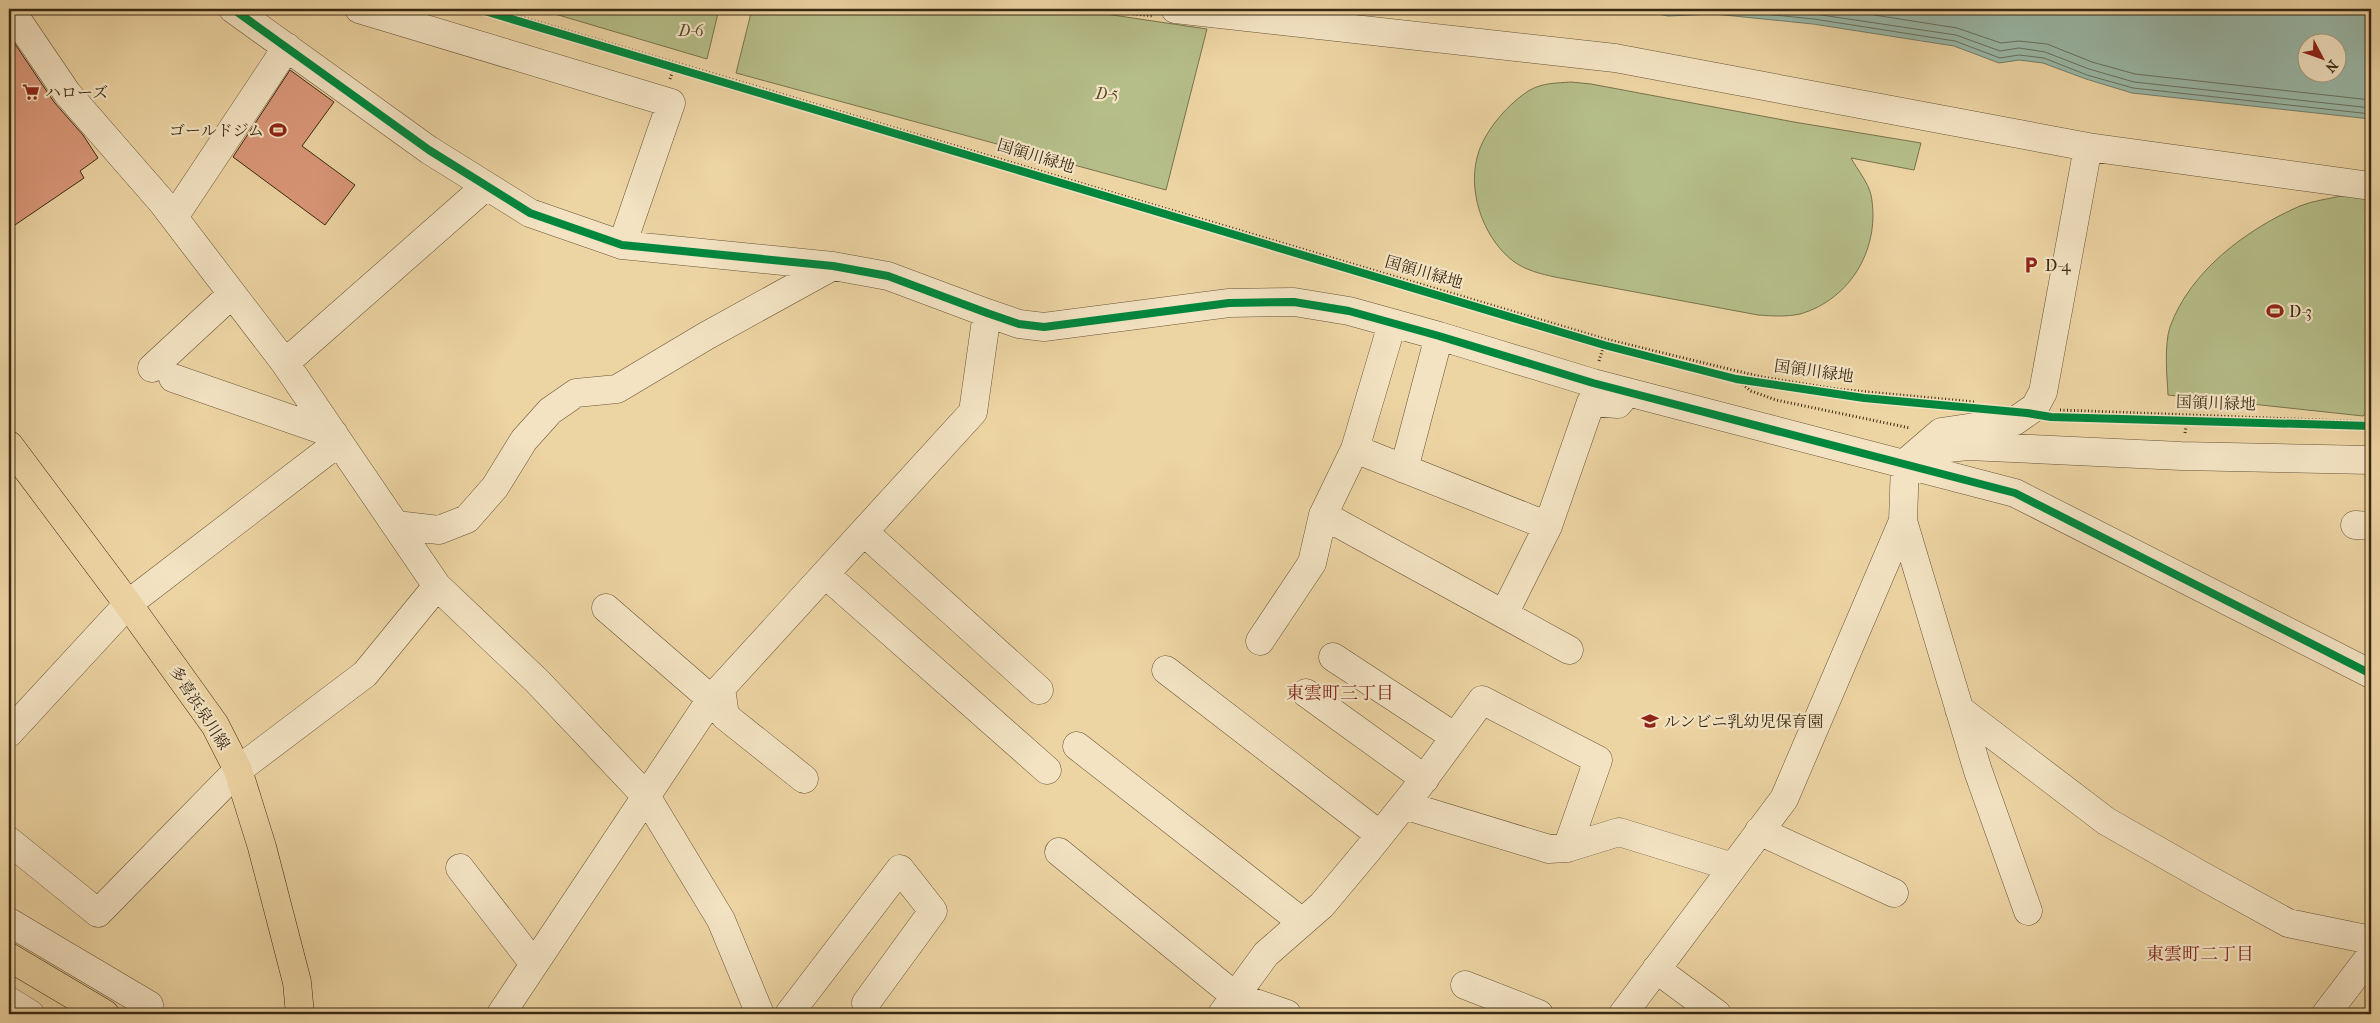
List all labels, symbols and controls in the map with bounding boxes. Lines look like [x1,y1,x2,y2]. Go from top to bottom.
park label: D-6 [678,21,704,40]
north arrow [2298,32,2348,82]
text: N [2321,57,2341,76]
supermarket icon: ハローズ [21,82,41,102]
place label: ハローズ [45,83,108,102]
park label: D-5 [1095,84,1119,103]
sports icon: ゴールドジム [268,120,288,140]
place label: ゴールドジム [169,121,264,140]
street label: 国領川緑地 [995,135,1077,177]
street label: 国領川緑地 [1383,252,1465,292]
parking icon: D-4 [2021,255,2041,275]
place label: D-4 [2045,256,2071,275]
sports icon: D-3 [2265,301,2285,321]
place label: D-3 [2289,302,2312,321]
street label: 国領川緑地 [1773,356,1855,386]
street label: 国領川緑地 [2176,392,2256,414]
street label: 多喜浜泉川線 [166,663,234,753]
district label: 東雲町三丁目 [1286,683,1394,704]
school or university icon: ルンビニ乳幼児保育園 [1640,711,1660,731]
place label: ルンビニ乳幼児保育園 [1664,712,1824,731]
district label: 東雲町二丁目 [2146,944,2254,965]

